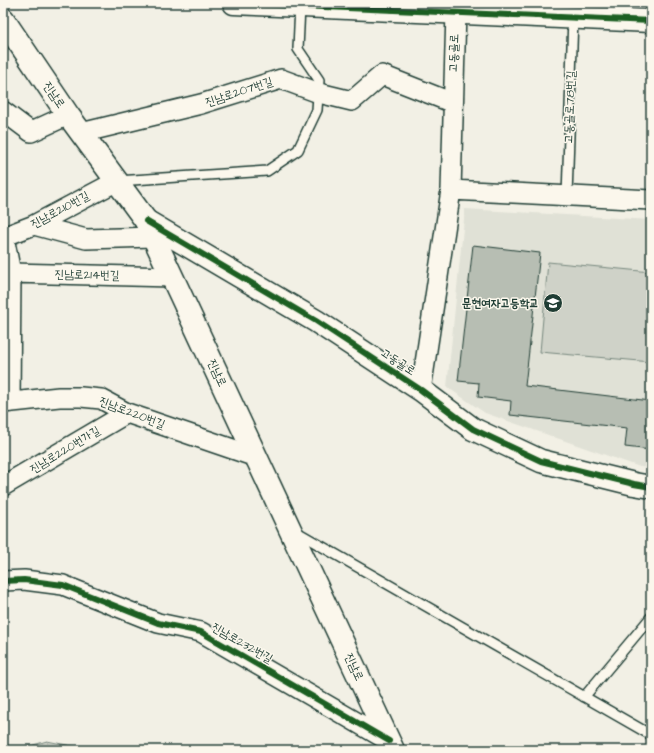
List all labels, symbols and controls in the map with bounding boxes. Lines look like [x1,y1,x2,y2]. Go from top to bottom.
street label: 고동골로 [445,33,463,73]
street label: 고동골로78번길 [560,70,580,144]
street label: 진남로207번길 [203,73,275,111]
street label: 진남로 [39,78,69,112]
street label: 진남로210번길 [28,187,93,233]
street label: 진남로214번길 [54,266,120,284]
school or university icon: 문현여자고등학교 [542,292,564,314]
place label: 문현여자고등학교 [462,295,539,312]
street label: 고동골로 [377,344,419,380]
street label: 진남로 [203,356,231,390]
street label: 진남로220번길 [96,393,168,434]
street label: 진남로220번가길 [27,422,104,478]
street label: 진남로232번길 [208,619,276,668]
street label: 진남로 [340,650,368,684]

